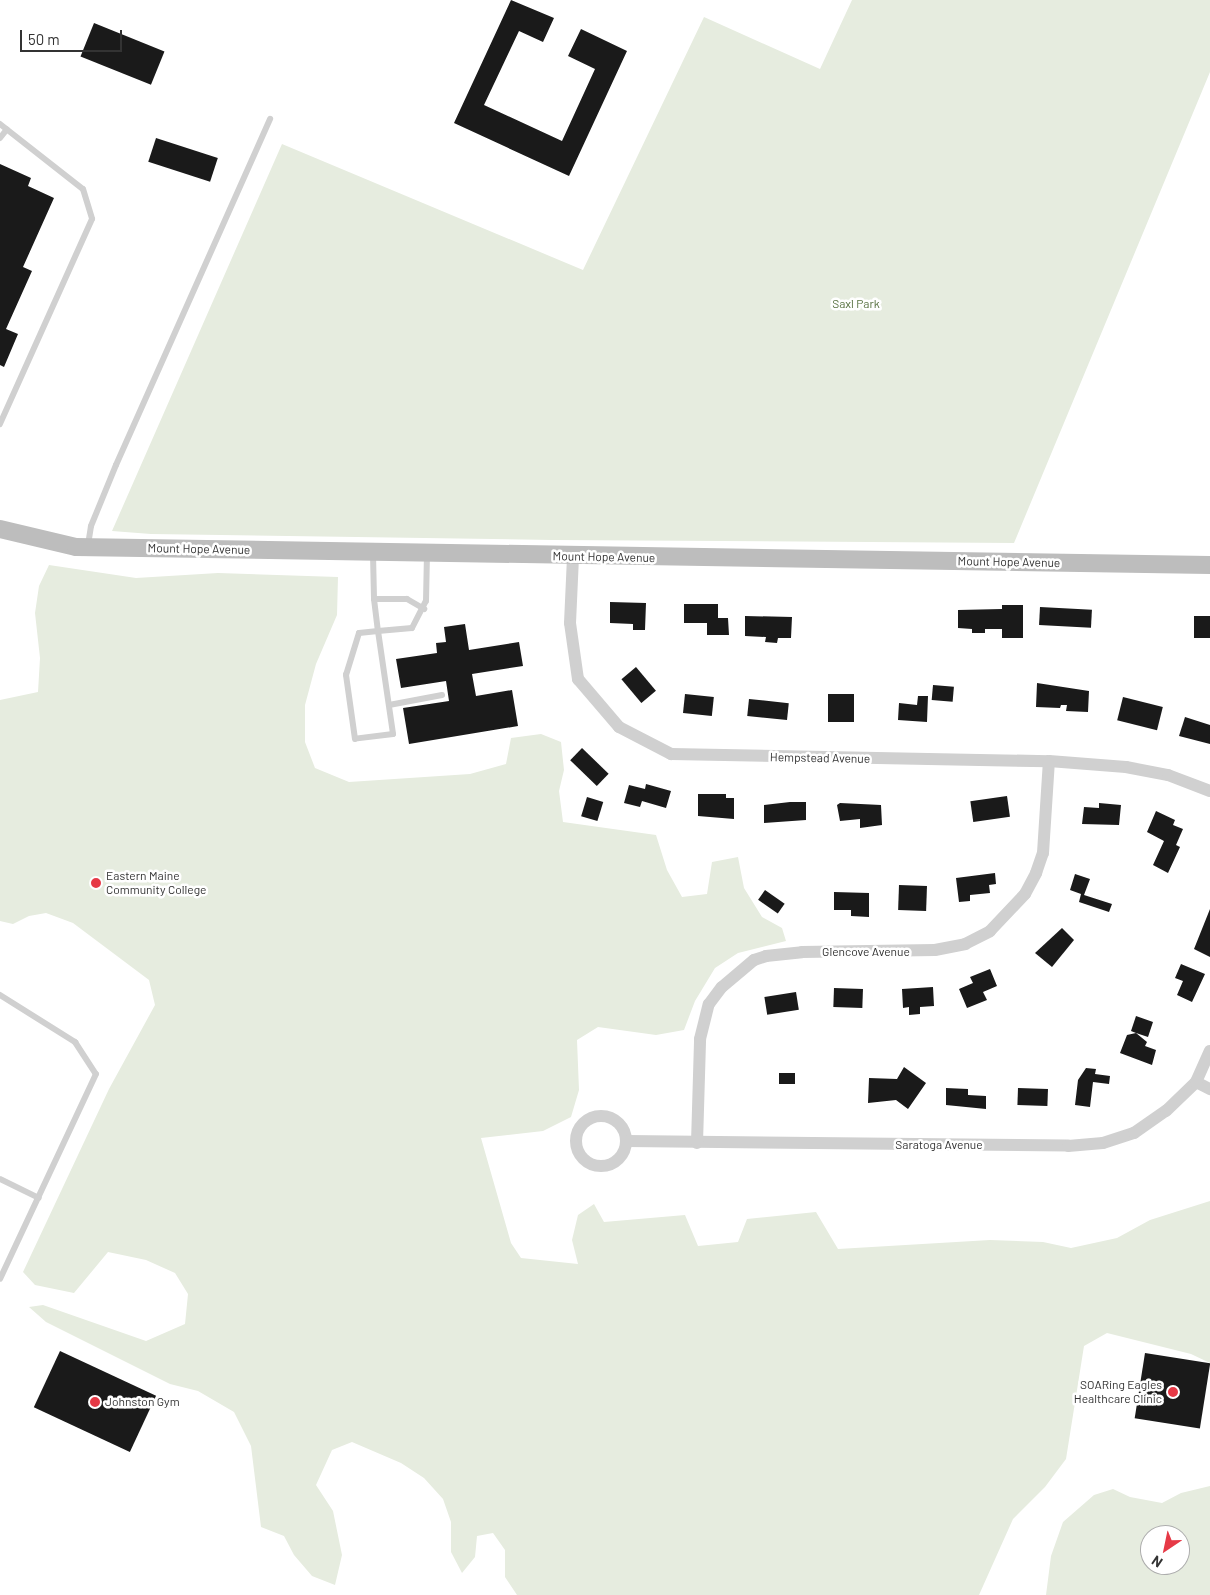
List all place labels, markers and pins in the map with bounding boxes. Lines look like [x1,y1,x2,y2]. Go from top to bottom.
place label: Eastern Maine Community College [106,869,206,897]
marker: Eastern Maine Community College [90,877,102,889]
place label: SOARing Eagles Healthcare Clinic [1074,1378,1162,1406]
marker: SOARing Eagles Healthcare Clinic [1166,1385,1180,1399]
place label: Johnston Gym [105,1395,180,1409]
marker: Johnston Gym [89,1396,101,1408]

